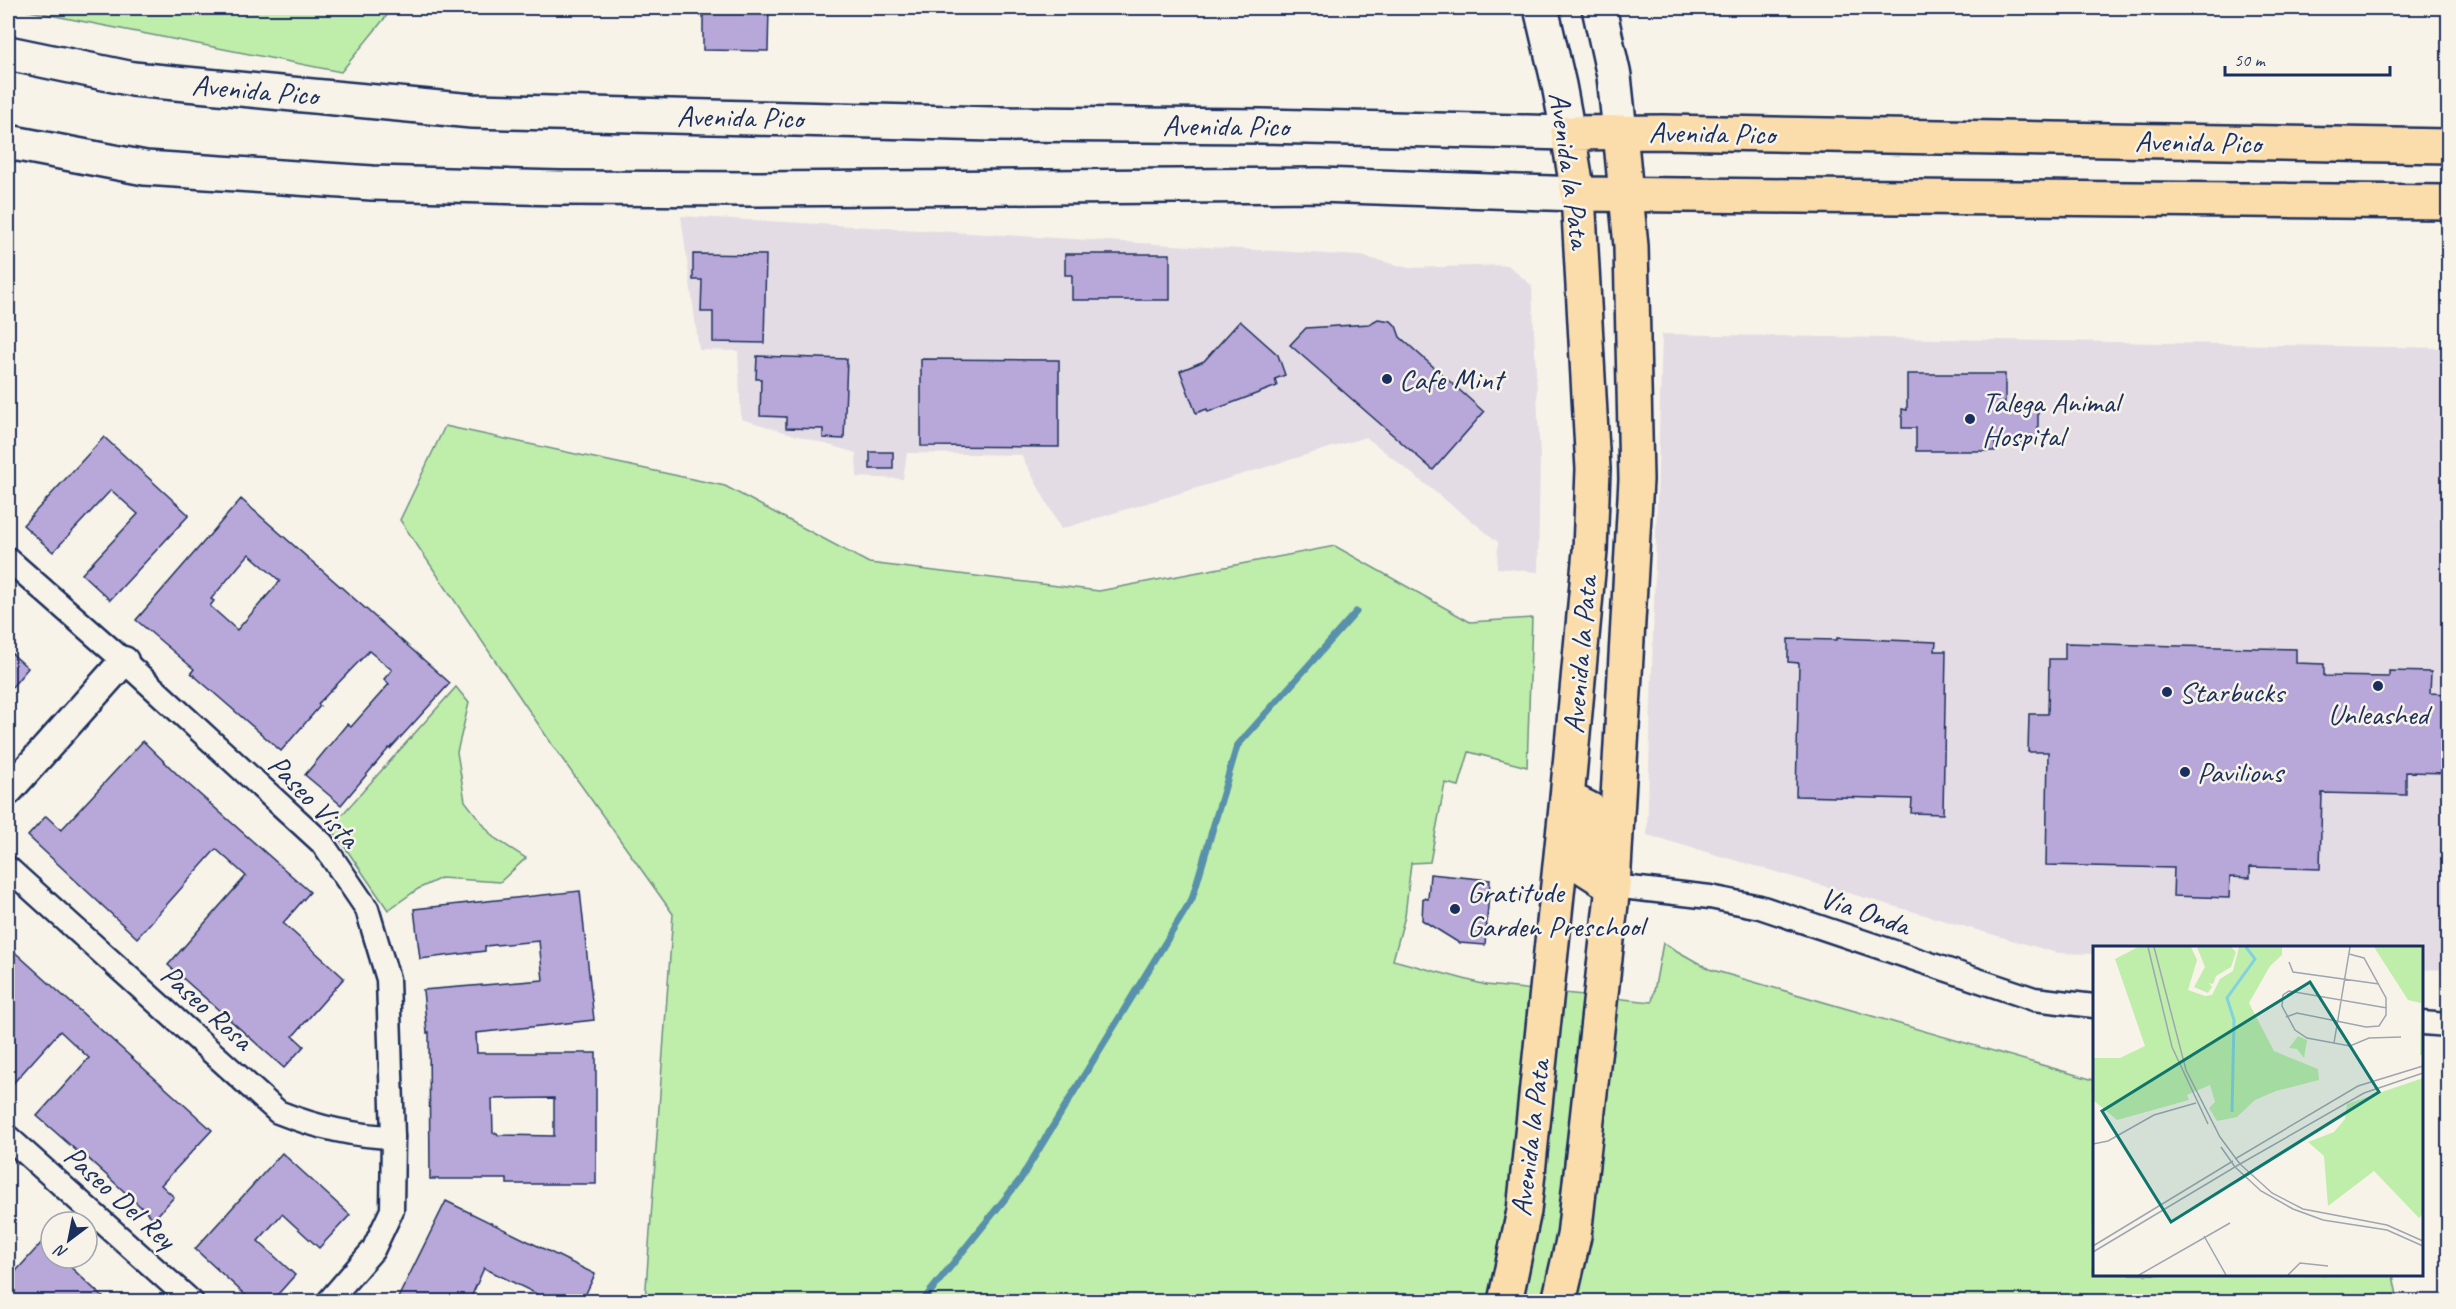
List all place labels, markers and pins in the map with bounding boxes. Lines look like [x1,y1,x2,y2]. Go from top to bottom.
place label: Cafe Mint [1399,360,1507,398]
marker: Cafe Mint [1380,372,1394,386]
place label: Talega Animal Hospital [1982,383,2124,455]
marker: Talega Animal Hospital [1963,412,1977,426]
place label: Starbucks [2179,673,2287,711]
marker: Unleashed [2371,679,2385,693]
marker: Starbucks [2160,685,2174,699]
place label: Unleashed [2328,695,2432,733]
place label: Pavilions [2197,753,2286,791]
marker: Pavilions [2178,765,2192,779]
place label: Gratitude Garden Preschool [1467,873,1649,945]
marker: Gratitude Garden Preschool [1448,902,1462,916]

